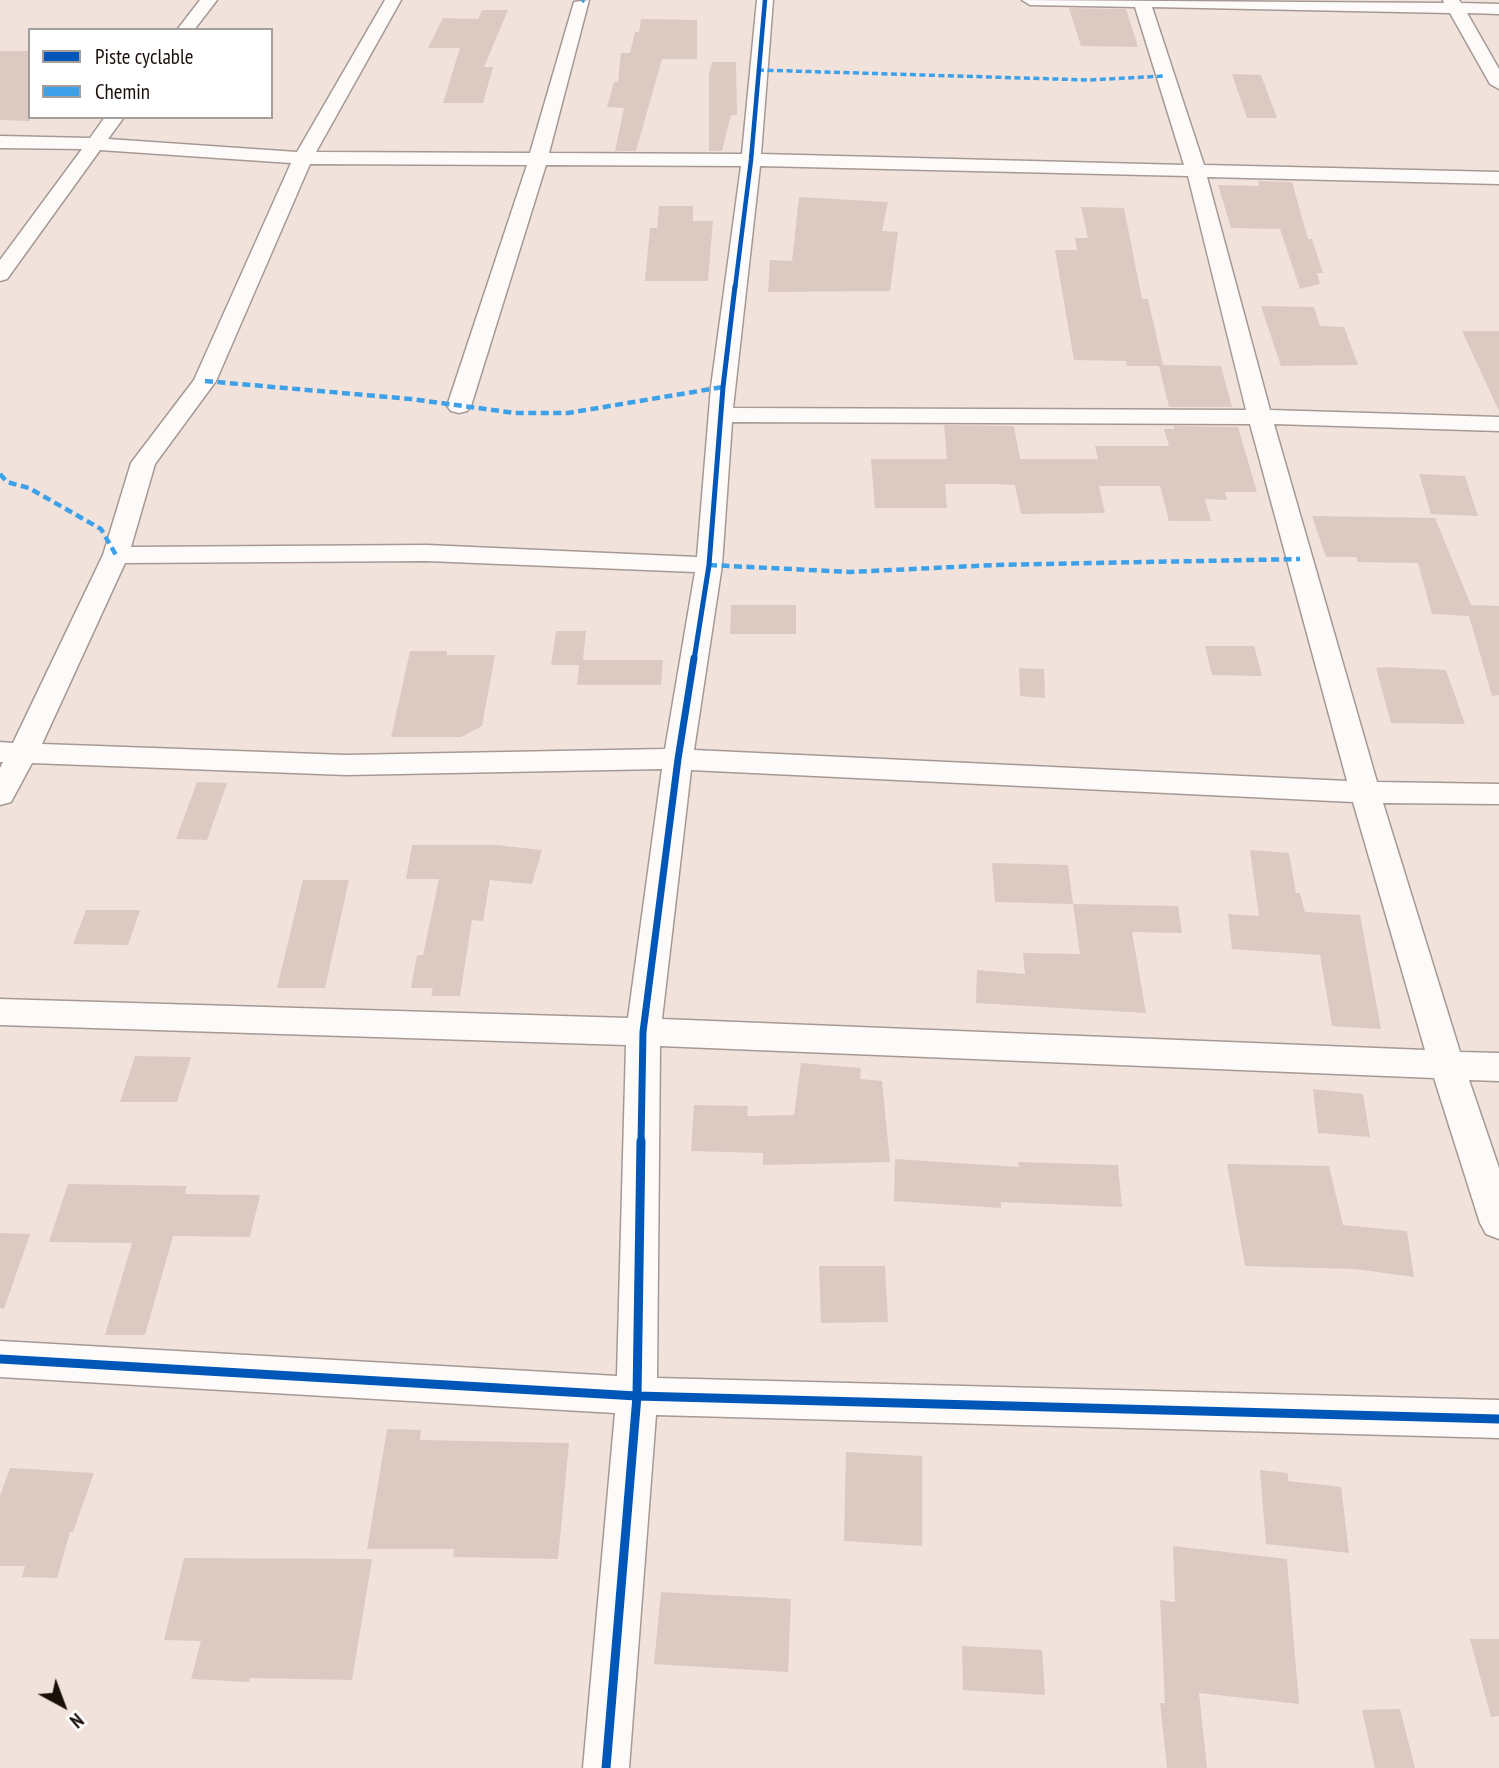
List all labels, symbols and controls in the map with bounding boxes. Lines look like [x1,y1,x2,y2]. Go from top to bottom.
legend [28,28,273,119]
text: Piste cyclable [95,43,193,70]
text: Chemin [95,78,150,105]
north arrow [28,1670,98,1740]
text: N [65,1708,89,1733]

